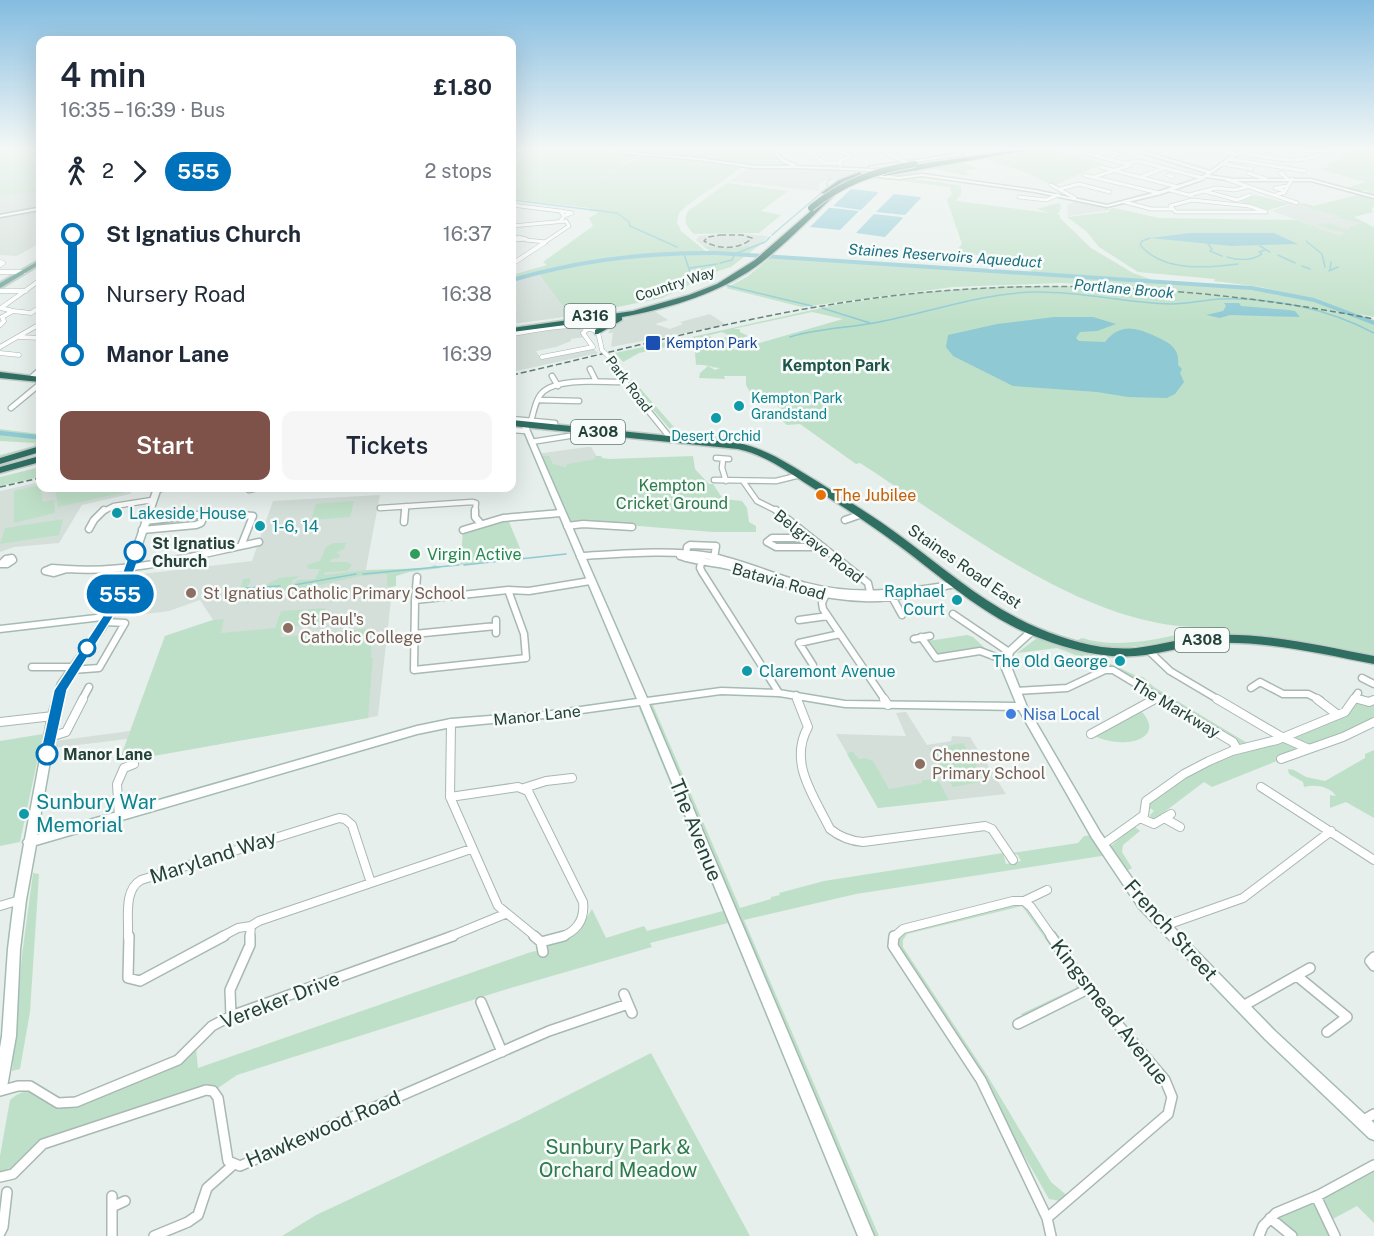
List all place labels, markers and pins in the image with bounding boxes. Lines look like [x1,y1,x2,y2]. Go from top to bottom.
marker: Kempton Park [644,334,662,352]
place label: Kempton Park [666,335,758,351]
place label: Kempton Park Grandstand [751,390,843,422]
marker: Kempton Park Grandstand [732,399,746,413]
marker: Desert Orchid [709,411,723,425]
place label: Desert Orchid [671,428,761,444]
place label: The Jubilee [833,486,916,505]
marker: The Jubilee [814,488,828,502]
place label: Lakeside House [129,504,247,523]
marker: Lakeside House [110,506,124,520]
place label: 1-6, 14 [272,517,319,536]
marker: 1-6, 14 [253,519,267,533]
place label: St Ignatius Church [152,534,235,571]
marker: St Ignatius Church [124,541,146,563]
place label: Virgin Active [427,545,522,564]
marker: Virgin Active [408,547,422,561]
place label: Raphael Court [884,582,945,619]
place label: St Ignatius Catholic Primary School [203,584,466,603]
marker: St Ignatius Catholic Primary School [184,586,198,600]
marker: Raphael Court [950,593,964,607]
place label: St Paul's Catholic College [300,610,422,647]
marker: St Paul's Catholic College [281,621,295,635]
unlabelled marker [78,639,96,657]
place label: The Old George [992,652,1108,671]
marker: The Old George [1113,654,1127,668]
place label: Claremont Avenue [759,662,896,681]
marker: Claremont Avenue [740,664,754,678]
place label: Nisa Local [1023,705,1100,724]
marker: Nisa Local [1004,707,1018,721]
marker: Manor Lane [36,743,58,765]
place label: Manor Lane [63,745,153,764]
place label: Chennestone Primary School [932,746,1046,783]
marker: Chennestone Primary School [913,757,927,771]
place label: Sunbury War Memorial [36,790,157,837]
marker: Sunbury War Memorial [17,807,31,821]

